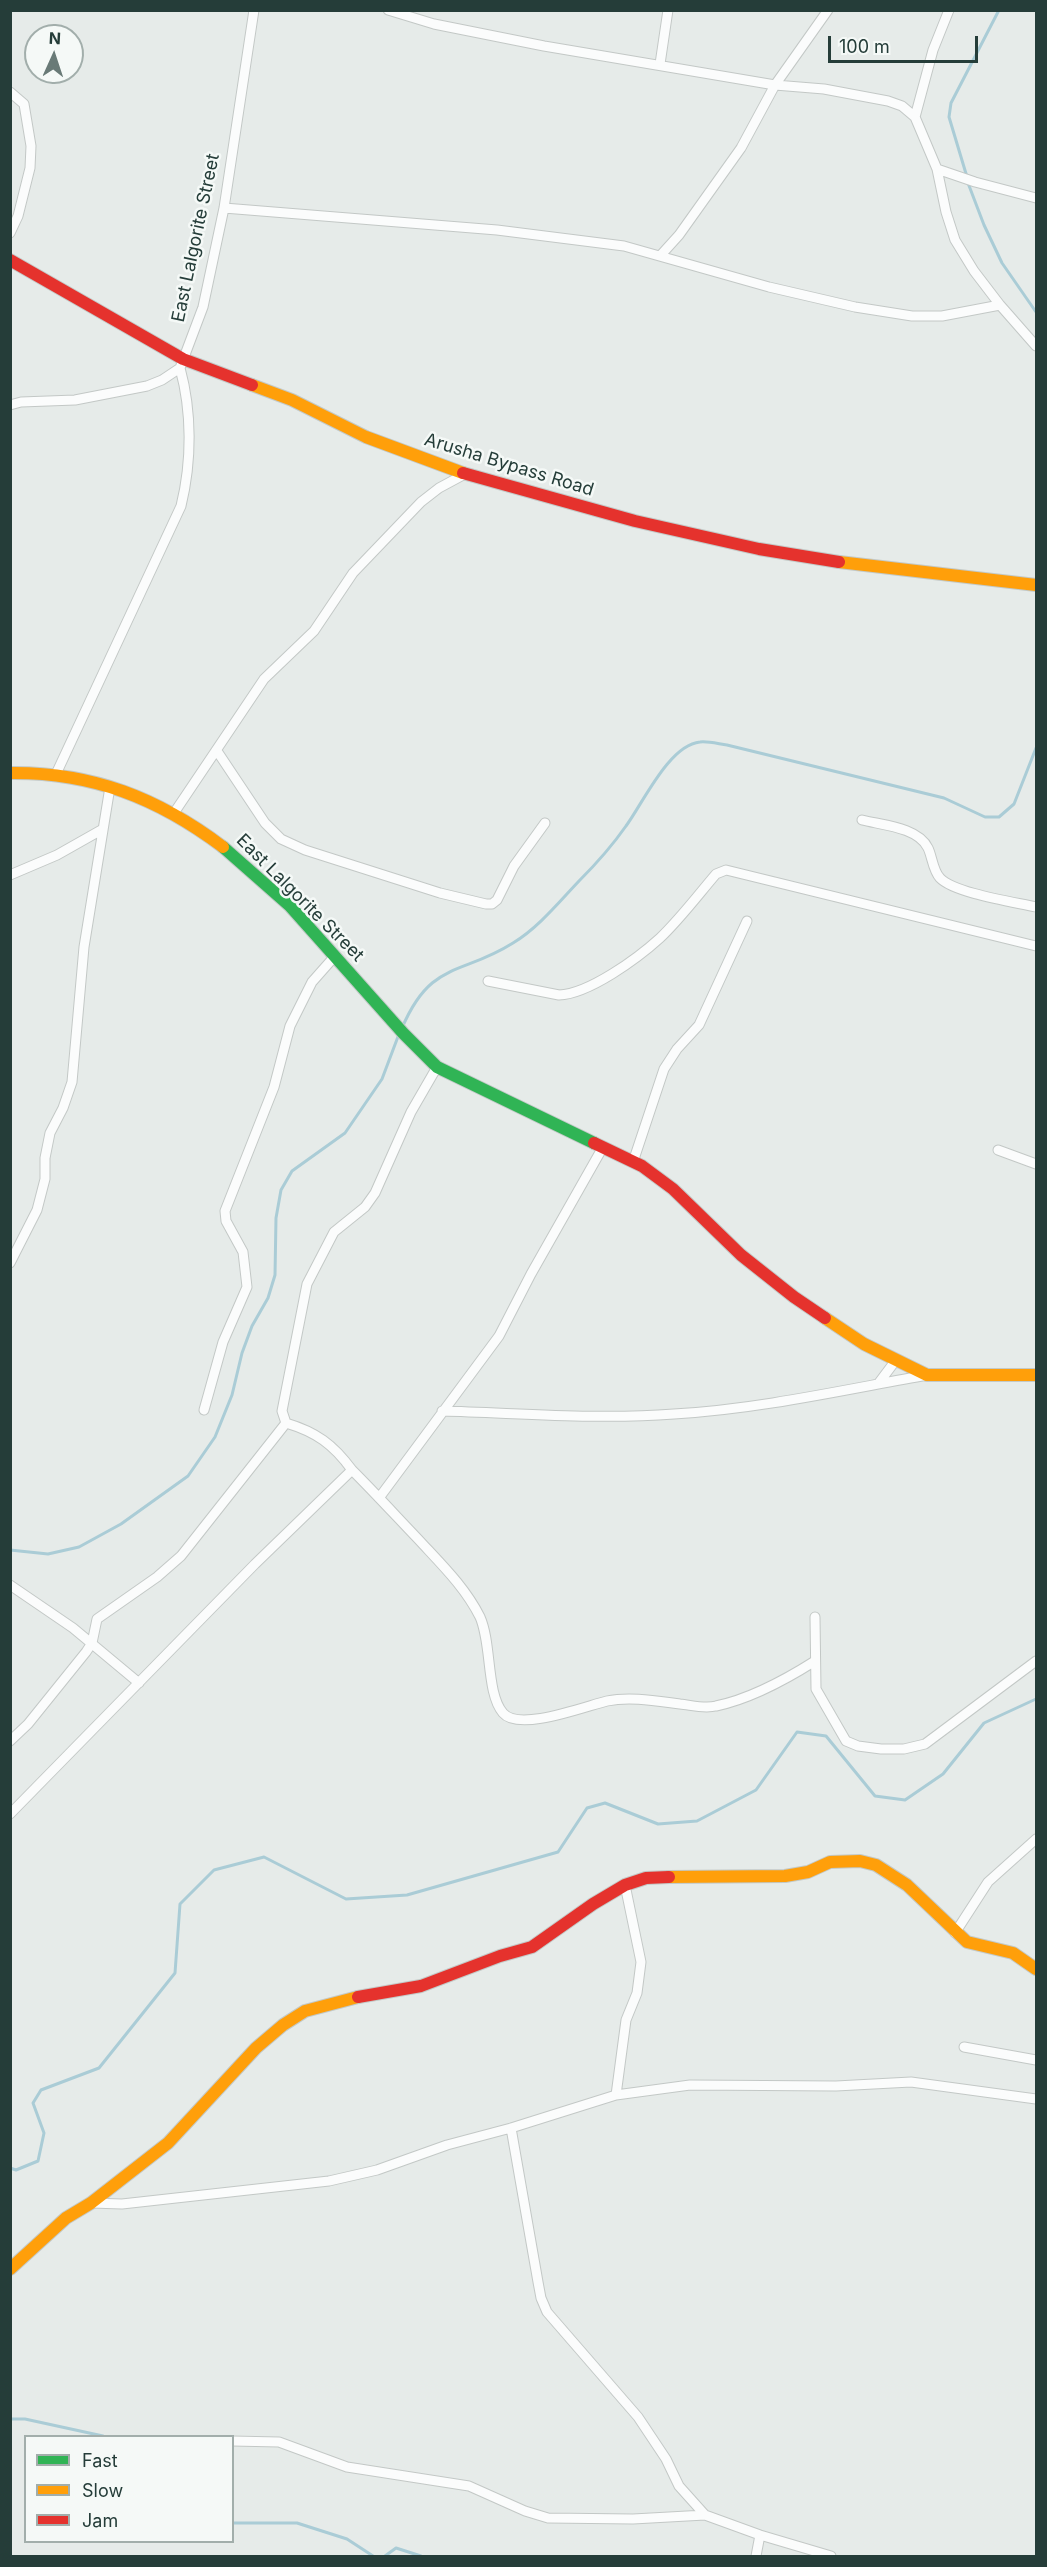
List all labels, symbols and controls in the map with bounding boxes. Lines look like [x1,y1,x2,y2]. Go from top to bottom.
north arrow [24,24,84,84]
scale bar [831,24,981,62]
text: N [48,28,61,48]
text: 100 m [839,36,890,57]
street label: East Lalgorite Street [168,152,224,324]
street label: Arusha Bypass Road [422,429,596,501]
street label: East Lalgorite Street [232,830,368,966]
legend [24,2435,234,2543]
text: Fast [82,2450,118,2471]
text: Slow [82,2480,123,2501]
text: Jam [82,2510,118,2531]

